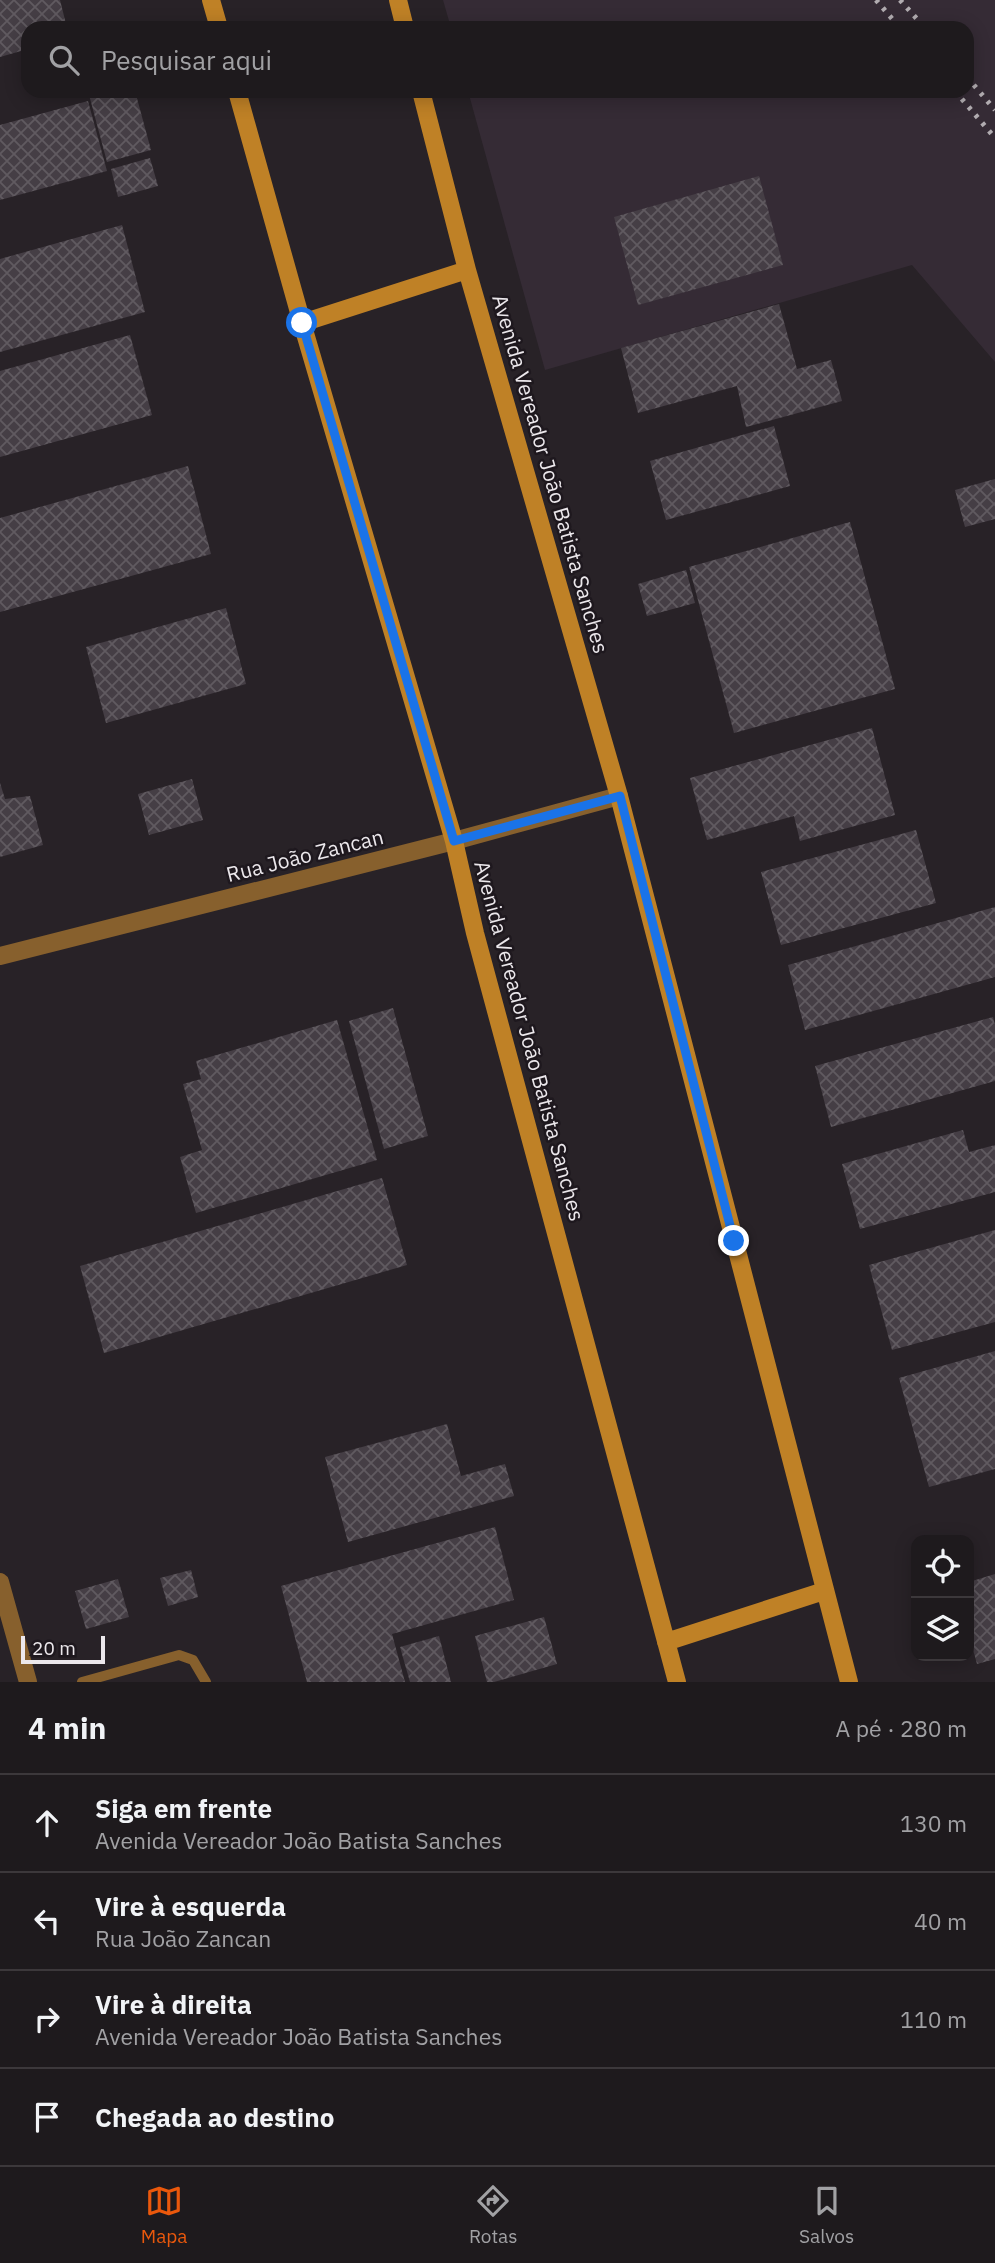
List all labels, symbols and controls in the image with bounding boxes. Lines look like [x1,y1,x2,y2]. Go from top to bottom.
search box [21,21,974,98]
icon: search [45,41,83,79]
text: Pesquisar aqui [101,43,272,77]
street label: Avenida Vereador João Batista Sanches [486,291,616,656]
route start [286,307,317,338]
street label: Rua João Zancan [223,822,386,888]
street label: Avenida Vereador João Batista Sanches [468,857,592,1224]
route end [718,1225,749,1256]
map controls [911,1535,974,1661]
button: locate [911,1535,974,1598]
button: layers [911,1598,974,1661]
scale bar [21,1633,105,1665]
text: 20 m [32,1636,76,1660]
text: 4 min [28,1708,106,1747]
text: A pé · 280 m [836,1713,967,1743]
text: Siga em frente [95,1791,272,1825]
icon: ahead [28,1804,66,1842]
text: 130 m [900,1808,967,1838]
text: Avenida Vereador João Batista Sanches [95,1825,503,1855]
text: Vire à esquerda [95,1889,286,1923]
icon: left [28,1902,66,1940]
text: 40 m [914,1906,967,1936]
text: Rua João Zancan [95,1923,271,1953]
text: Vire à direita [95,1987,252,2021]
icon: right [28,2000,66,2038]
text: 110 m [900,2004,967,2034]
text: Avenida Vereador João Batista Sanches [95,2021,503,2051]
icon: arrive [28,2098,66,2136]
text: Chegada ao destino [95,2100,334,2134]
tab: Mapa [141,2182,187,2248]
tab: Rotas [469,2182,518,2248]
tab: Salvos [799,2182,854,2248]

